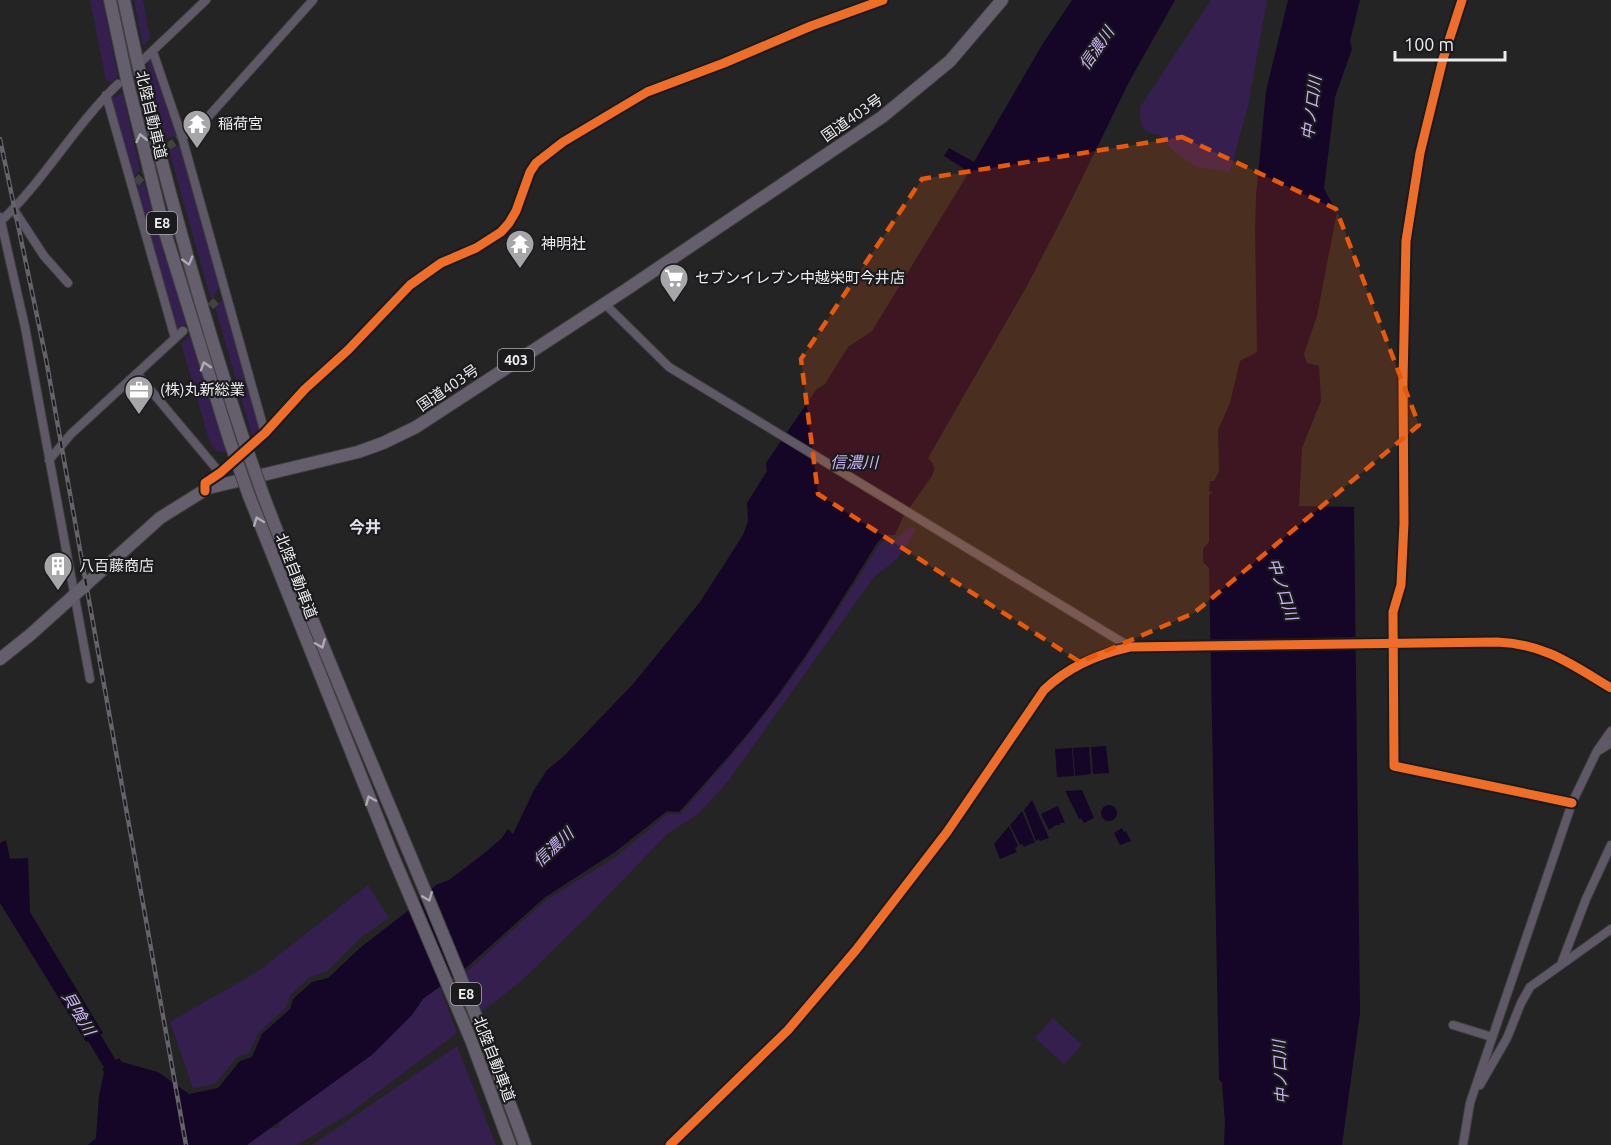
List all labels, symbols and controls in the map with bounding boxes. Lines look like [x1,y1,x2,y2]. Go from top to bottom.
water label: 信濃川 [1075,22,1118,73]
scale bar [1395,24,1504,62]
text: 100 m [1404,34,1454,54]
street label: 北陸自動車道 [133,69,170,161]
water label: 中ノ口川 [1298,73,1324,141]
street label: 国道403号 [818,90,885,145]
temple icon: 稲荷宮 [181,108,213,150]
place label: 稲荷宮 [218,115,263,132]
one-way arrow [135,134,148,144]
road number: E8 [147,212,177,234]
temple icon: 神明社 [504,228,536,270]
place label: 神明社 [541,235,586,252]
one-way arrow [181,255,193,266]
supermarket icon: セブンイレブン中越栄町今井店 [658,262,690,304]
place label: セブンイレブン中越栄町今井店 [695,269,905,286]
road number: 403 [498,349,534,371]
one-way arrow [200,361,212,372]
street label: 国道403号 [414,361,482,414]
office icon: (株)丸新総業 [123,374,155,416]
place label: (株)丸新総業 [160,381,244,398]
water label: 信濃川 [830,453,880,471]
one-way arrow [253,517,265,528]
district label: 今井 [349,518,381,536]
street label: 北陸自動車道 [272,531,321,621]
building icon: 八百藤商店 [42,550,74,592]
water label: 中ノ口川 [1265,556,1302,624]
place label: 八百藤商店 [79,557,154,574]
one-way arrow [314,638,326,649]
one-way arrow [365,795,377,806]
water label: 信濃川 [529,823,578,870]
one-way arrow [421,891,433,902]
road number: E8 [451,983,481,1005]
water label: 貝喰川 [59,988,100,1040]
street label: 北陸自動車道 [470,1014,519,1104]
water label: 中ノ口川 [1269,1038,1291,1104]

